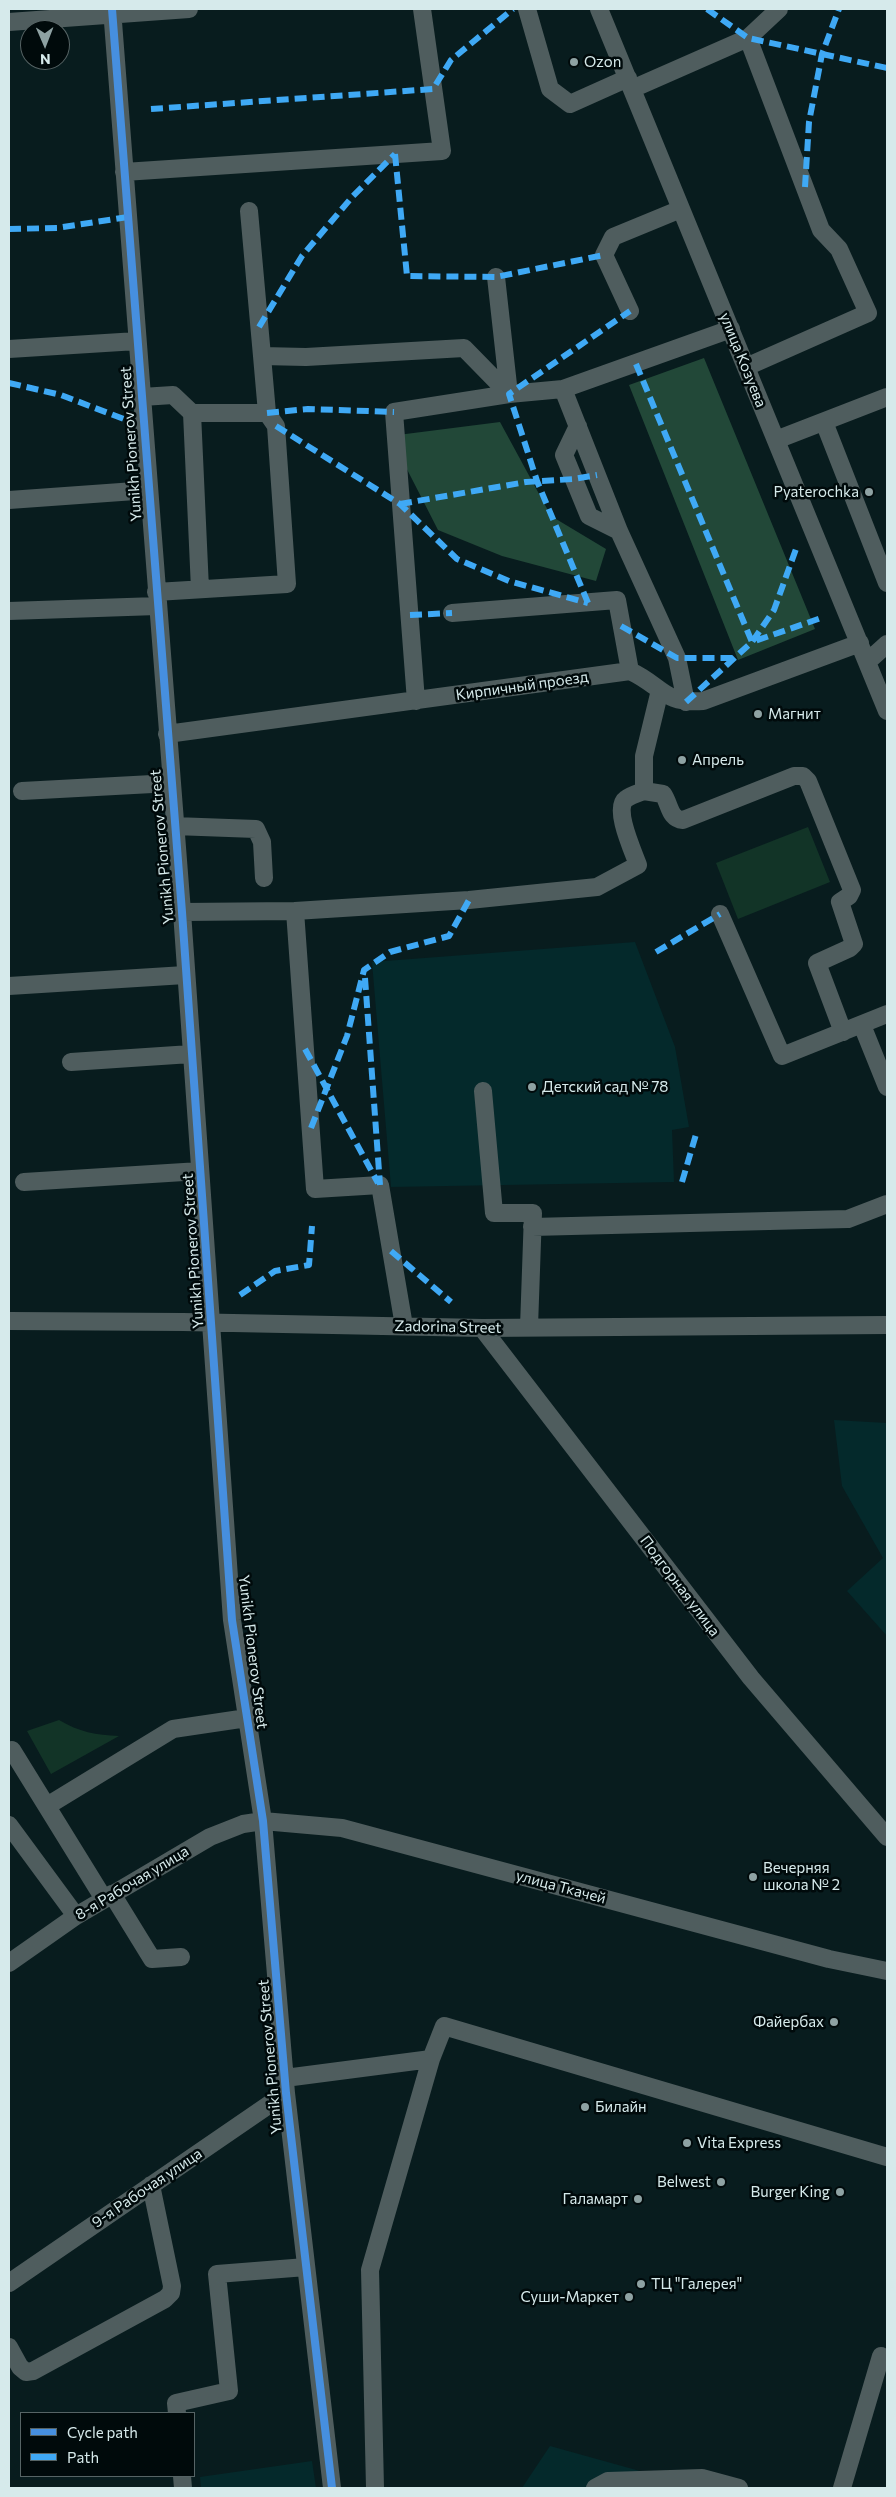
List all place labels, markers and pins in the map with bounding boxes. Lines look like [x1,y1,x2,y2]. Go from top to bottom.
place label: Ozon [584,53,621,71]
marker: Ozon [568,56,580,68]
place label: Pyaterochka [773,483,859,501]
marker: Pyaterochka [863,486,875,498]
place label: Магнит [768,705,821,723]
marker: Магнит [752,708,764,720]
place label: Апрель [692,751,744,769]
marker: Апрель [676,754,688,766]
place label: Детский сад № 78 [542,1078,668,1096]
marker: Детский сад № 78 [526,1081,538,1093]
place label: Вечерняя школа № 2 [763,1859,840,1894]
marker: Вечерняя школа № 2 [747,1871,759,1883]
place label: Файербах [753,2013,824,2031]
marker: Файербах [828,2016,840,2028]
place label: Билайн [595,2098,647,2116]
marker: Билайн [579,2101,591,2113]
place label: Vita Express [697,2134,781,2152]
marker: Vita Express [681,2137,693,2149]
place label: Belwest [657,2173,711,2191]
marker: Belwest [715,2176,727,2188]
place label: Burger King [751,2183,830,2201]
marker: Burger King [834,2186,846,2198]
place label: Галамарт [562,2190,628,2208]
marker: Галамарт [632,2193,644,2205]
place label: ТЦ "Галерея" [651,2275,742,2293]
marker: ТЦ "Галерея" [635,2278,647,2290]
place label: Суши-Маркет [520,2288,619,2306]
marker: Суши-Маркет [623,2291,635,2303]

